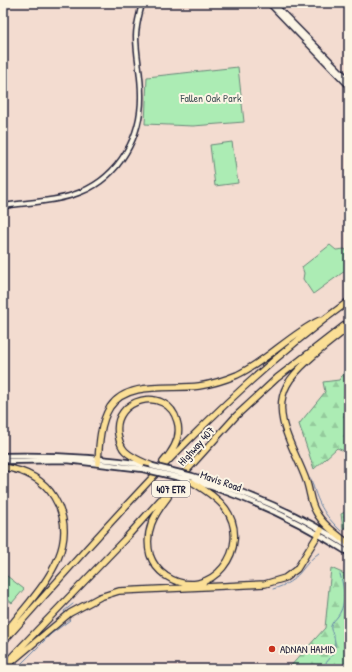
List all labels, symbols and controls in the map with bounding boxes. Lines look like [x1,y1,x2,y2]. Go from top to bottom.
park label: Fallen Oak Park [180,91,242,105]
street label: Highway 407 [175,423,217,469]
street label: Mavis Road [199,467,244,495]
road number: 407 ETR [152,481,190,497]
place label: ADNAN HAMID [280,642,336,656]
marker: ADNAN HAMID [267,644,277,654]

